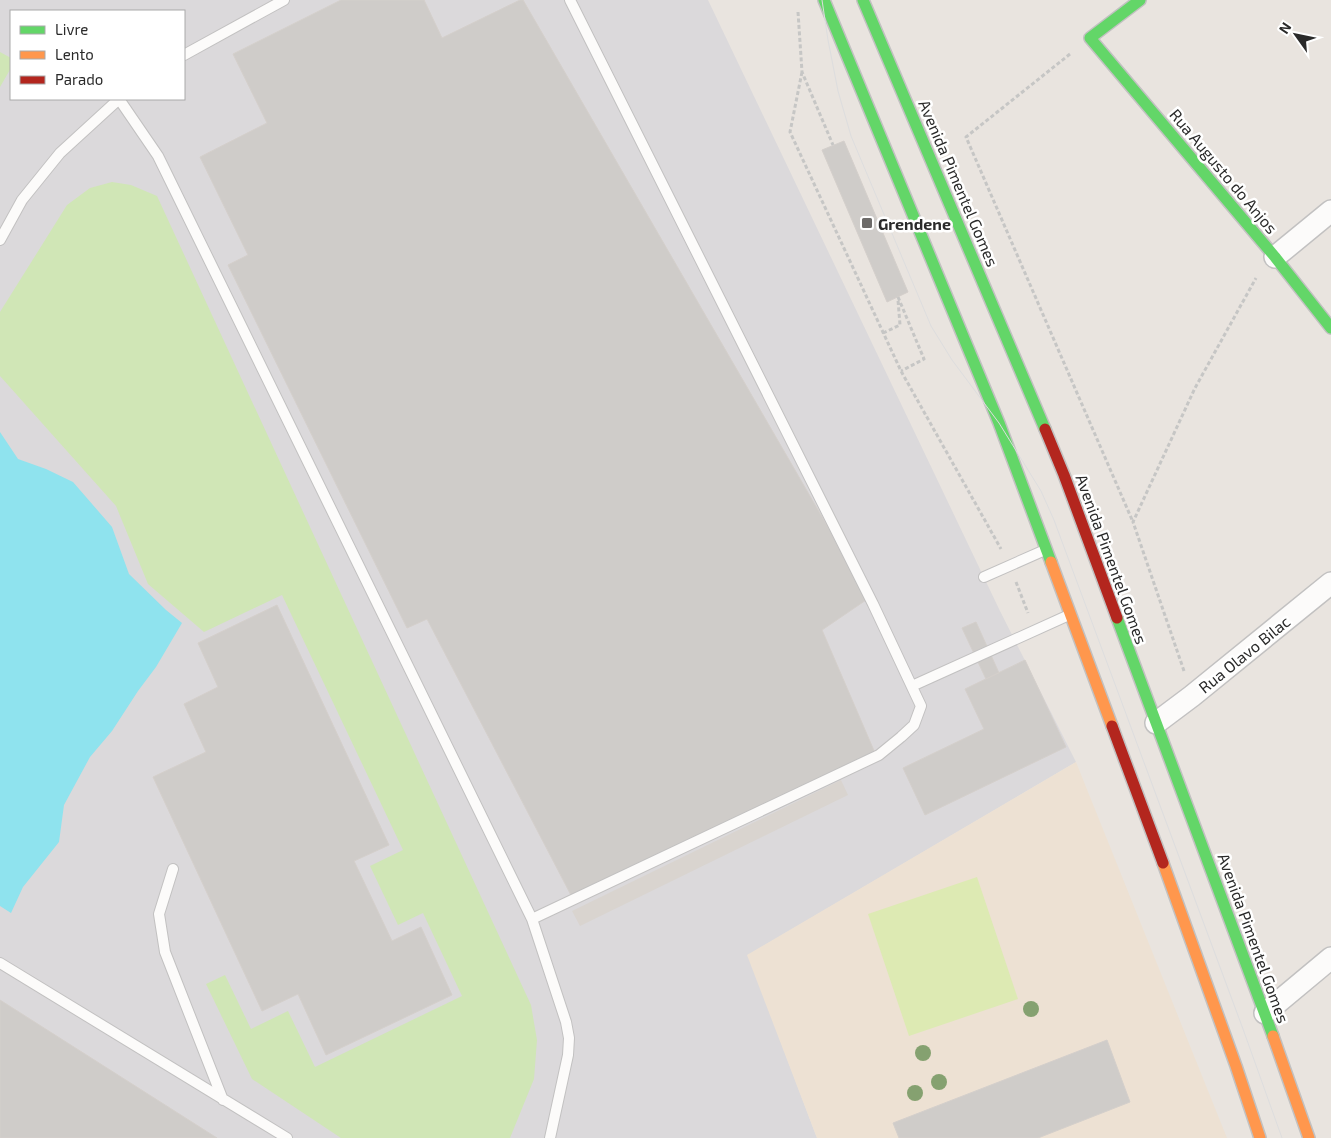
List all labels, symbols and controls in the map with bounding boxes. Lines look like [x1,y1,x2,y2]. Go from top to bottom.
legend [10,10,185,100]
north arrow [1271,10,1321,60]
text: N [1275,19,1295,37]
text: Livre [55,20,88,38]
text: Lento [55,45,94,63]
text: Parado [55,70,103,88]
street label: Avenida Pimentel Gomes [915,97,1003,269]
street label: Rua Augusto do Anjos [1166,105,1282,238]
place label: Grendene [878,214,951,233]
marker: Grendene [860,216,874,230]
street label: Avenida Pimentel Gomes [1072,472,1152,646]
street label: Rua Olavo Bilac [1195,611,1294,697]
street label: Avenida Pimentel Gomes [1214,851,1294,1025]

